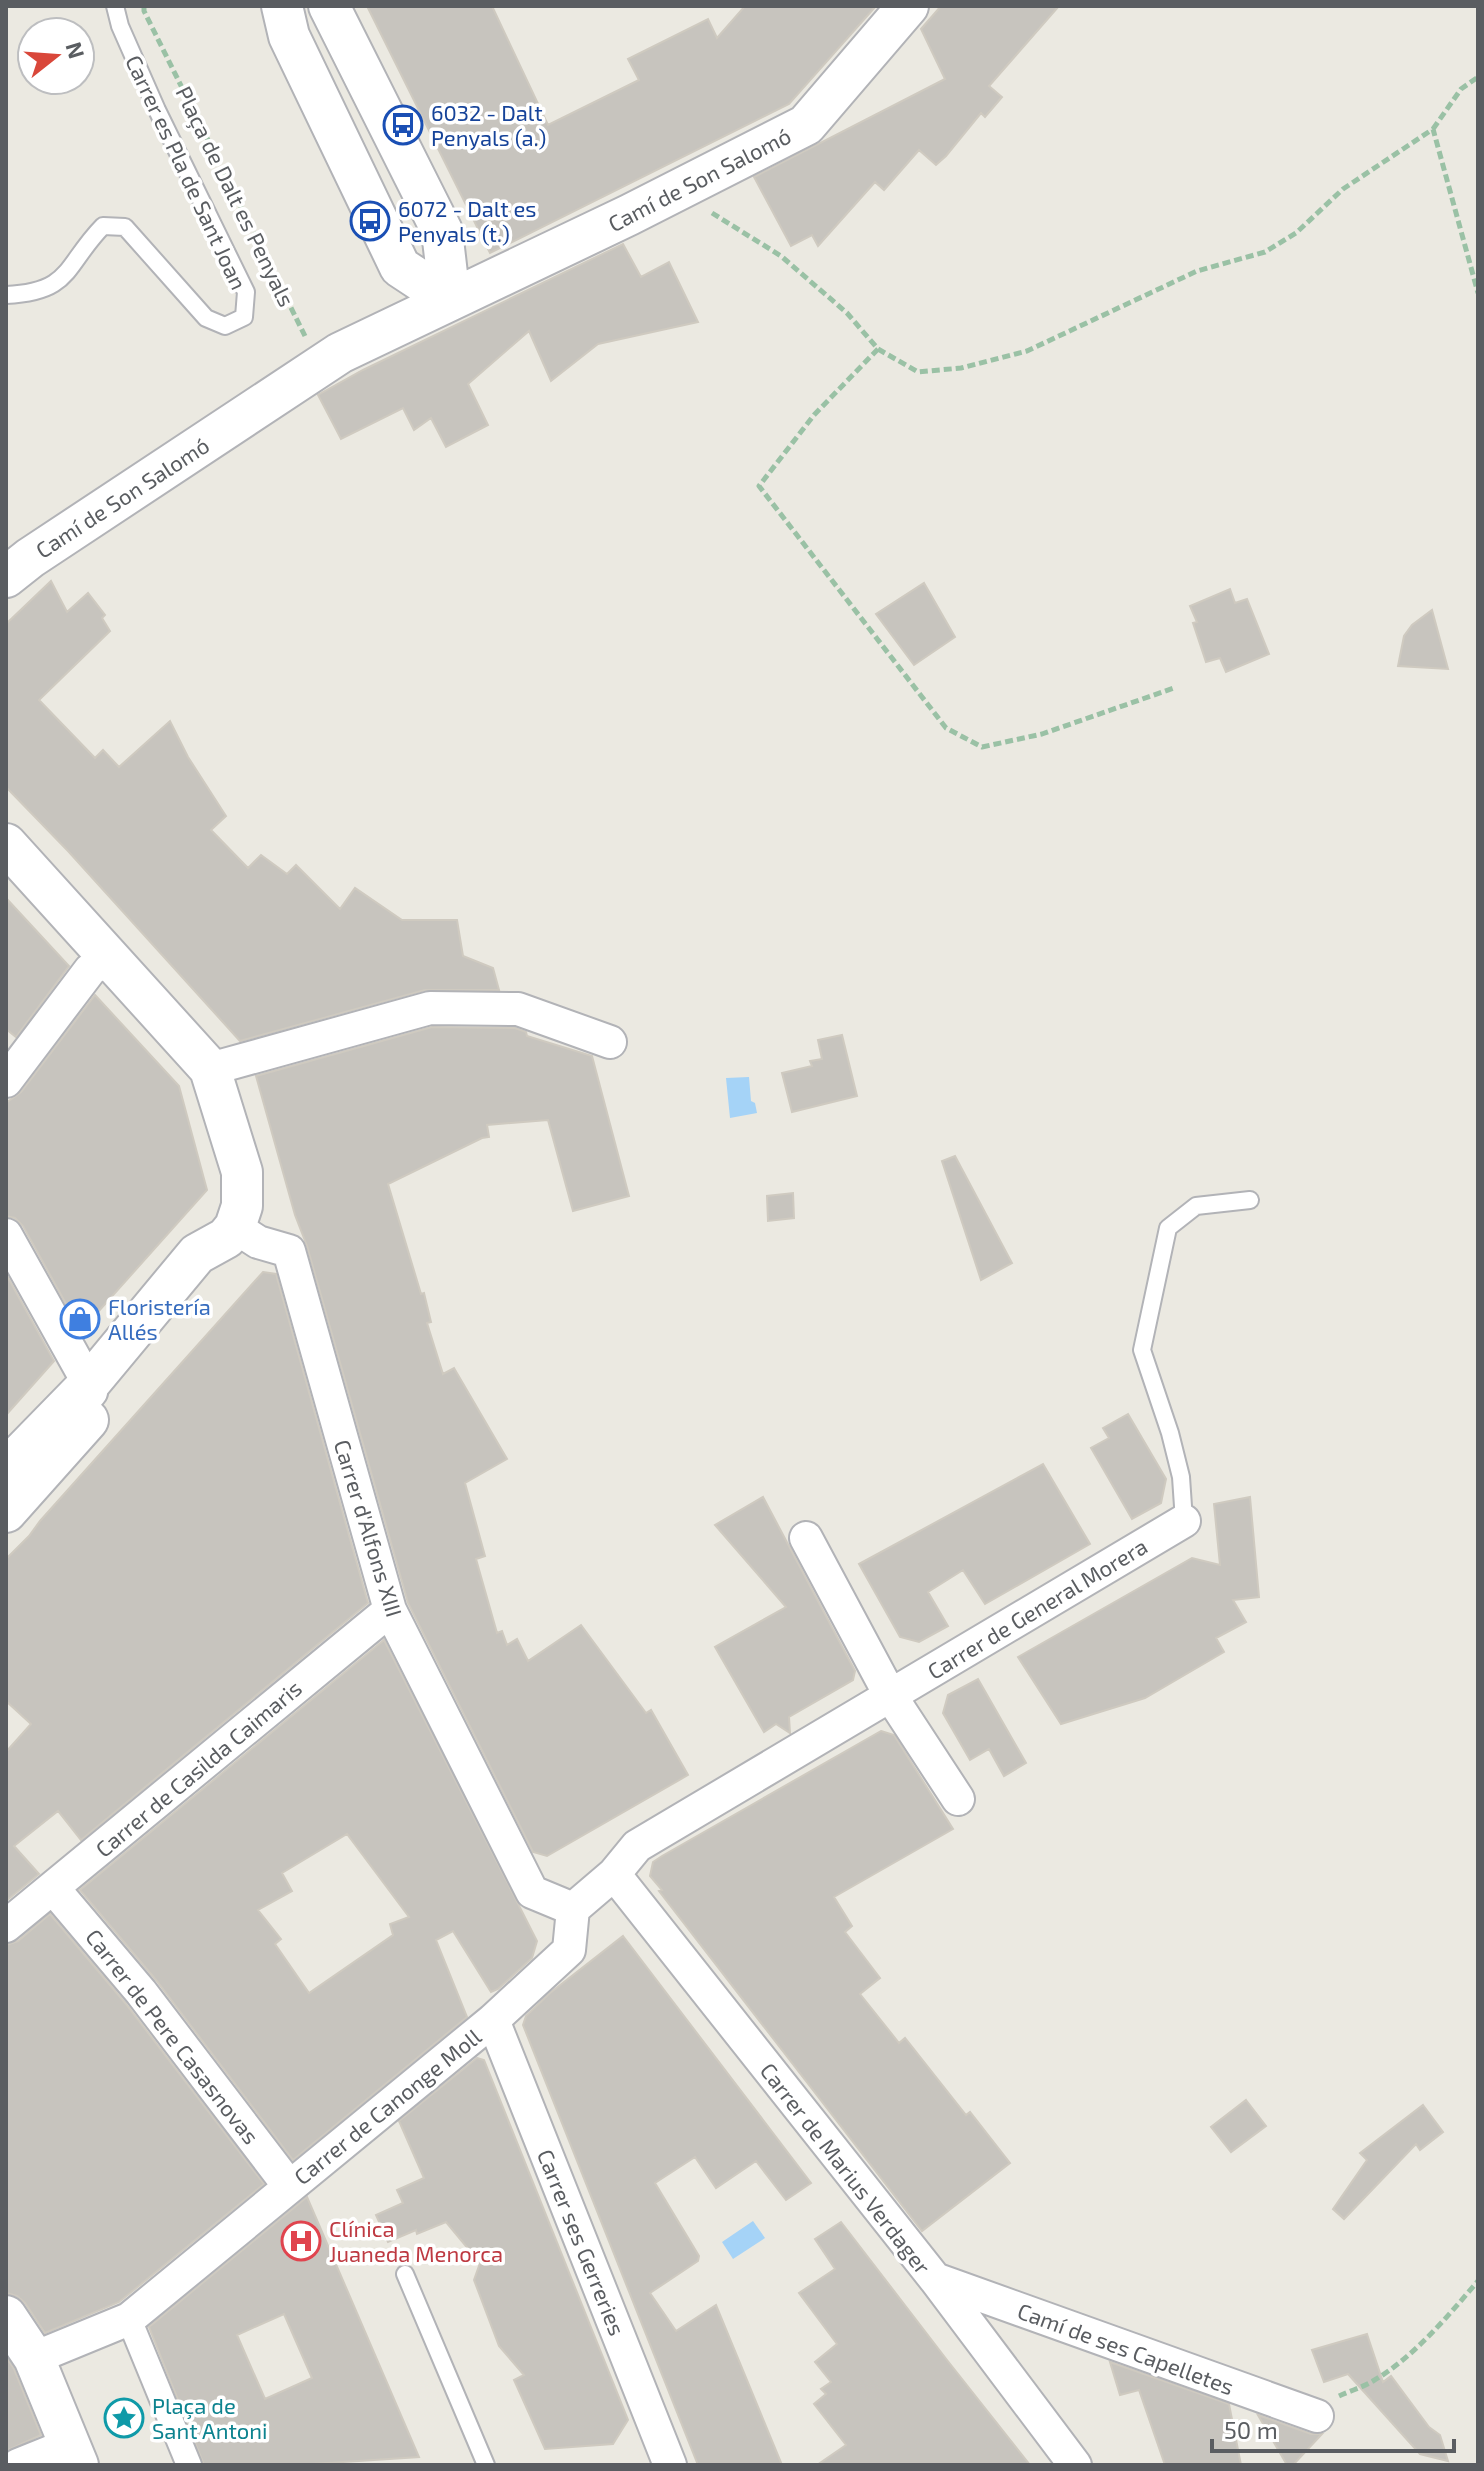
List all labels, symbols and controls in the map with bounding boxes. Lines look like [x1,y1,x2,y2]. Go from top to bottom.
north arrow [16,16,96,96]
text: N [61,38,91,61]
street label: Carrer es Pla de Sant Joan [121,51,253,293]
street label: Plaça de Dalt es Penyals [170,82,301,311]
place label: 6032 - Dalt Penyals (a.) [431,99,546,150]
bus stop icon: 6032 - Dalt Penyals (a.) [382,104,424,146]
street label: Camí de Son Salomó [603,122,795,236]
place label: 6072 - Dalt es Penyals (t.) [398,195,537,246]
bus stop icon: 6072 - Dalt es Penyals (t.) [349,200,391,242]
street label: Camí de Son Salomó [30,431,214,563]
place label: Floristería Allés [108,1293,211,1344]
shop icon: Floristería Allés [59,1298,101,1340]
street label: Carrer d'Alfons XIII [330,1436,408,1620]
street label: Carrer de General Morera [923,1532,1151,1684]
street label: Carrer de Casilda Caimaris [90,1674,306,1862]
street label: Carrer de Pere Casasnovas [81,1923,265,2149]
street label: Carrer de Canonge Moll [288,2022,486,2189]
street label: Carrer de Marius Verdager [756,2057,937,2279]
street label: Carrer ses Gerreries [533,2145,631,2339]
place label: Clínica Juaneda Menorca [329,2215,503,2266]
hospital icon: Clínica Juaneda Menorca [280,2220,322,2262]
street label: Camí de ses Capelletes [1014,2297,1238,2399]
place label: Plaça de Sant Antoni [152,2392,268,2443]
place icon: Plaça de Sant Antoni [103,2397,145,2439]
scale bar [1212,2403,1454,2453]
text: 50 m [1224,2415,1278,2444]

